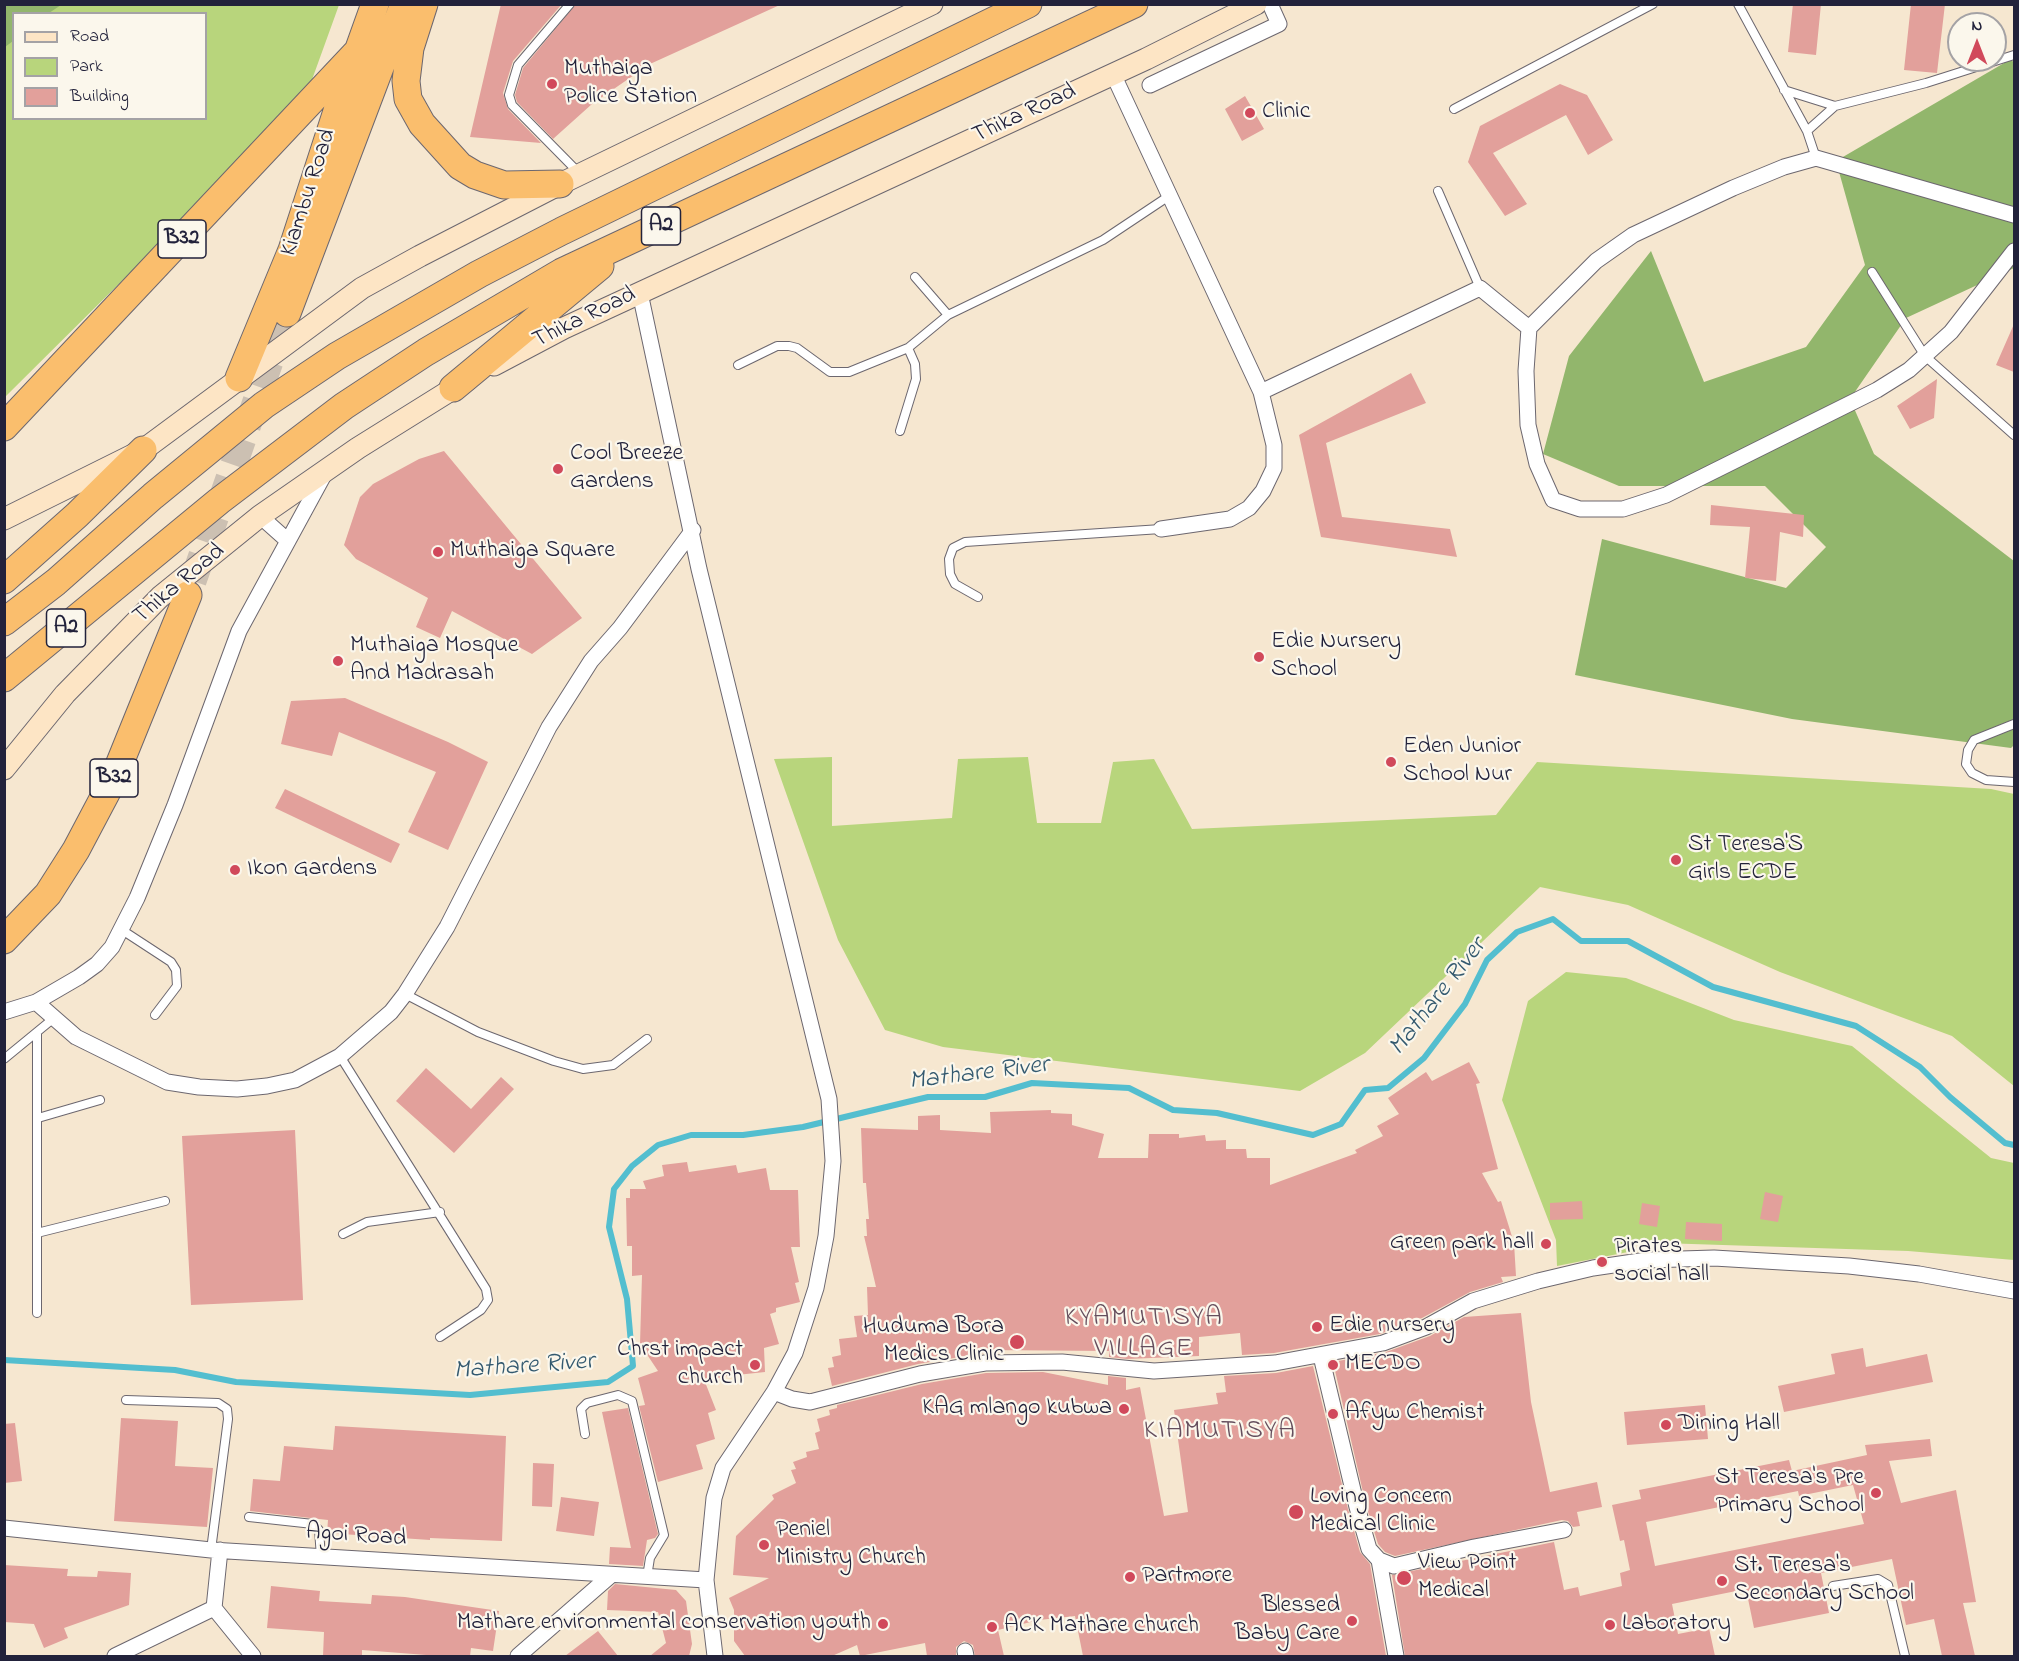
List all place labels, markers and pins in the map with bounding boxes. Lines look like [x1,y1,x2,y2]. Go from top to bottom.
place label: Muthaiga Police Station [564,56,697,112]
marker: Muthaiga Police Station [545,77,559,91]
place label: Clinic [1262,99,1310,127]
marker: Clinic [1243,106,1257,120]
place label: Cool Breeze Gardens [570,441,683,497]
marker: Cool Breeze Gardens [551,462,565,476]
place label: Muthaiga Square [450,538,615,566]
marker: Muthaiga Square [431,545,445,559]
place label: Edie Nursery School [1271,629,1401,685]
place label: Muthaiga Mosque And Madrasah [350,633,518,689]
marker: Edie Nursery School [1252,650,1266,664]
marker: Muthaiga Mosque And Madrasah [331,654,345,668]
place label: Eden Junior School Nur [1403,734,1521,790]
marker: Eden Junior School Nur [1384,755,1398,769]
place label: St Teresa'S Girls ECDE [1688,832,1803,888]
marker: St Teresa'S Girls ECDE [1669,853,1683,867]
place label: Ikon Gardens [247,856,377,884]
marker: Ikon Gardens [228,863,242,877]
place label: Green park hall [1390,1230,1534,1258]
place label: Pirates social hall [1614,1234,1709,1290]
marker: Green park hall [1539,1237,1553,1251]
marker: Pirates social hall [1595,1255,1609,1269]
place label: Edie nursery [1329,1313,1455,1341]
place label: Huduma Bora Medics Clinic [863,1314,1004,1370]
marker: Edie nursery [1310,1320,1324,1334]
marker: Huduma Bora Medics Clinic [1008,1333,1026,1351]
place label: Chrst impact church [617,1337,743,1393]
place label: MECDO [1345,1351,1421,1379]
marker: Chrst impact church [748,1358,762,1372]
marker: MECDO [1326,1358,1340,1372]
place label: KAG mlango kubwa [922,1395,1112,1423]
place label: Afyw Chemist [1345,1400,1485,1428]
marker: KAG mlango kubwa [1117,1402,1131,1416]
marker: Afyw Chemist [1326,1407,1340,1421]
place label: Dining Hall [1678,1411,1780,1439]
marker: Dining Hall [1659,1418,1673,1432]
place label: St Teresa's Pre Primary School [1715,1465,1864,1521]
place label: Loving Concern Medical Clinic [1310,1484,1452,1540]
marker: St Teresa's Pre Primary School [1869,1486,1883,1500]
marker: Loving Concern Medical Clinic [1287,1503,1305,1521]
place label: Peniel Ministry Church [776,1517,926,1573]
marker: Peniel Ministry Church [757,1538,771,1552]
place label: View Point Medical [1418,1550,1516,1606]
place label: St. Teresa's Secondary School [1734,1553,1914,1609]
place label: Partmore [1142,1563,1232,1591]
marker: View Point Medical [1395,1569,1413,1587]
marker: Partmore [1123,1570,1137,1584]
marker: St. Teresa's Secondary School [1715,1574,1729,1588]
place label: Blessed Baby Care [1235,1593,1340,1649]
place label: Mathare environmental conservation youth [457,1610,871,1638]
place label: Laboratory [1622,1611,1731,1639]
place label: ACK Mathare church [1004,1613,1199,1641]
marker: Blessed Baby Care [1345,1614,1359,1628]
marker: Mathare environmental conservation youth [876,1617,890,1631]
marker: Laboratory [1603,1618,1617,1632]
marker: ACK Mathare church [985,1620,999,1634]

